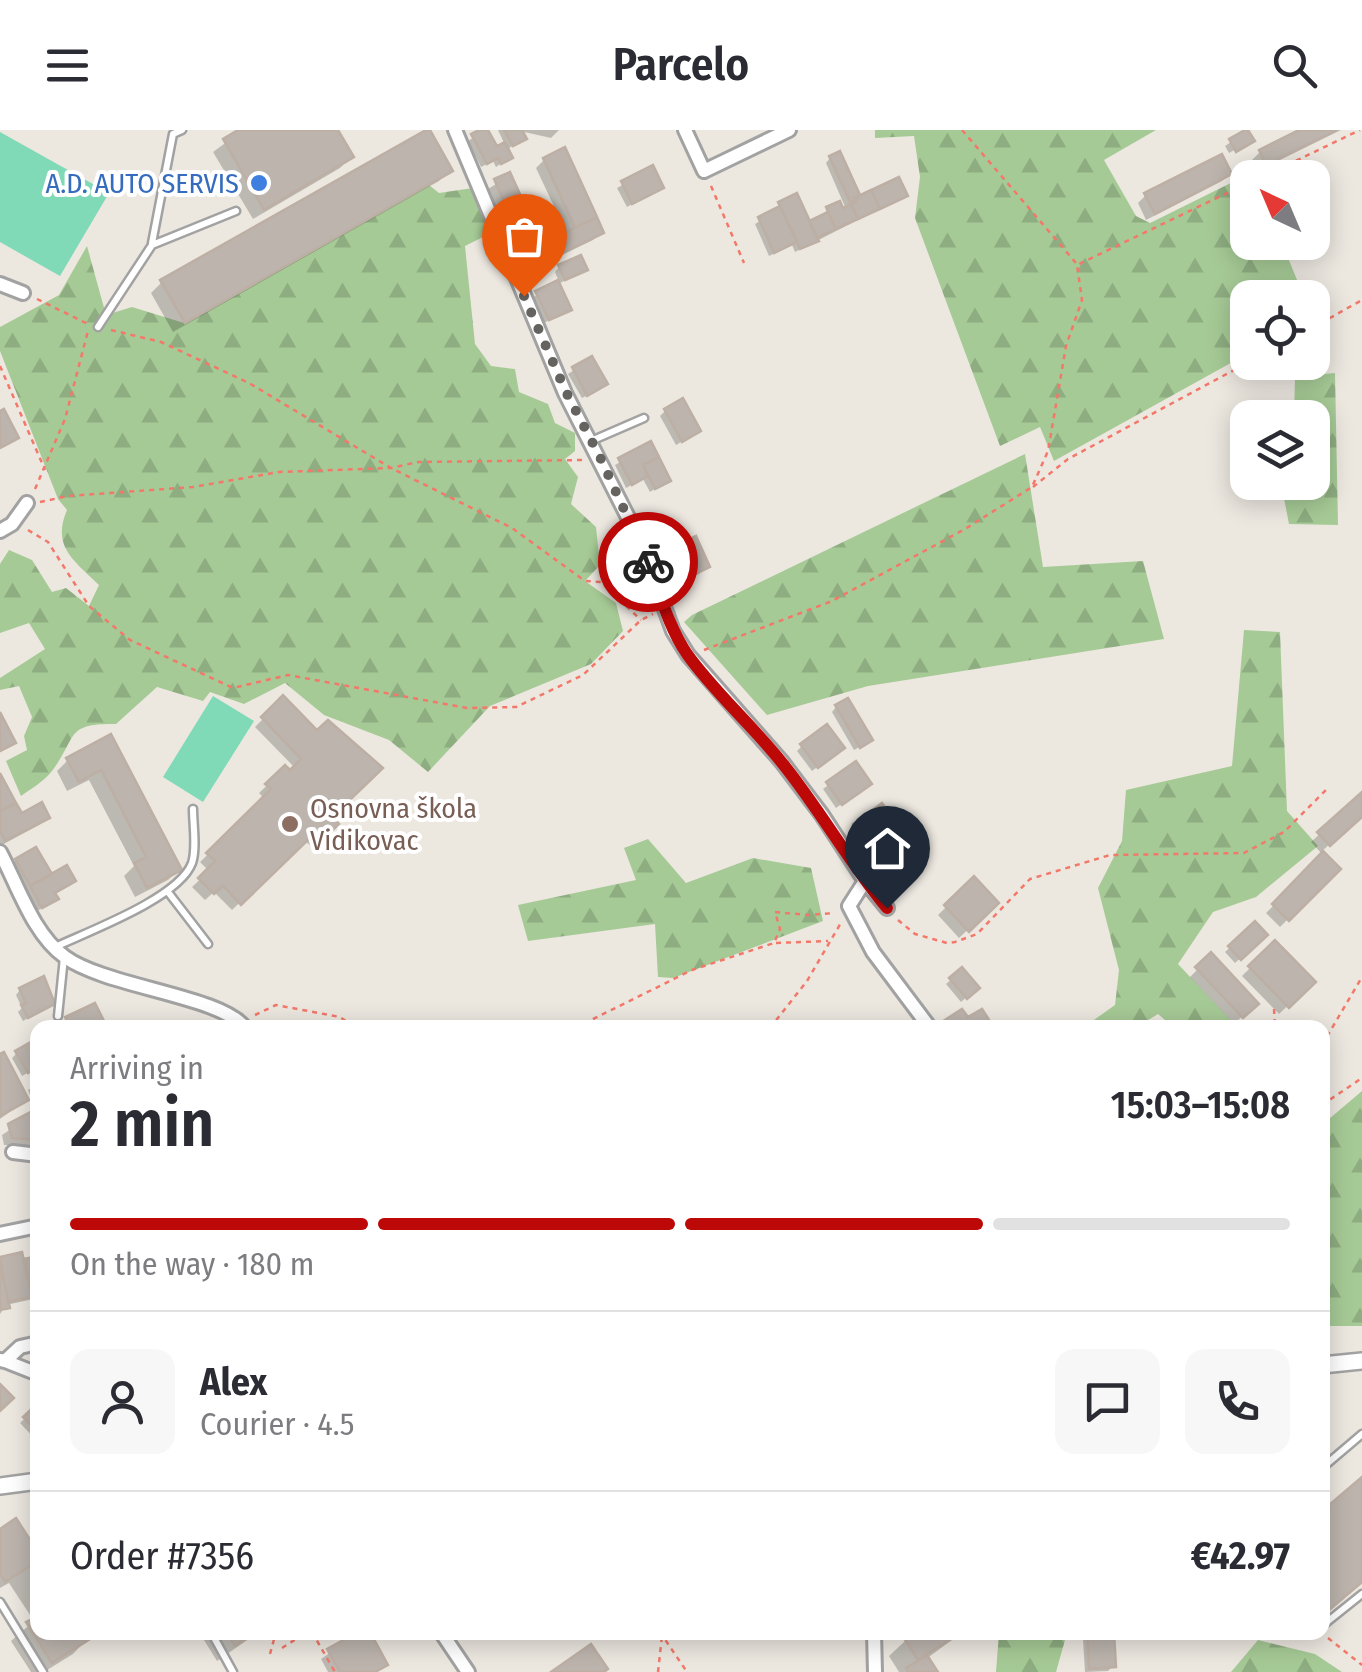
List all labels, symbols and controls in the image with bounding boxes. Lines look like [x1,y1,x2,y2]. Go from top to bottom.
icon: menu [40,38,95,93]
text: Parcelo [613,38,749,92]
icon: search [1267,38,1322,93]
north arrow [1230,160,1330,260]
map controls [1230,160,1330,500]
place label: A.D. AUTO SERVIS [45,167,239,200]
marker: A.D. AUTO SERVIS [248,172,270,194]
pin [482,194,567,297]
icon: bag [497,209,552,264]
button: locate [1230,280,1330,380]
button: layers [1230,400,1330,500]
courier [598,512,698,612]
icon: bike [621,535,676,590]
place label: Osnovna škola Vidikovac [310,792,477,857]
pin [845,806,930,909]
marker: Osnovna škola Vidikovac [279,813,301,835]
icon: home [860,821,915,876]
text: Arriving in [70,1049,204,1087]
text: 15:03–15:08 [1111,1082,1290,1128]
text: 2 min [70,1085,214,1163]
text: On the way · 180 m [70,1245,314,1283]
button: person [70,1349,175,1454]
button: chat [1055,1349,1160,1454]
button: phone [1185,1349,1290,1454]
text: Alex [200,1359,267,1405]
text: Courier · 4.5 [200,1405,355,1443]
text: Order #7356 [70,1533,254,1579]
text: €42.97 [1191,1533,1290,1579]

